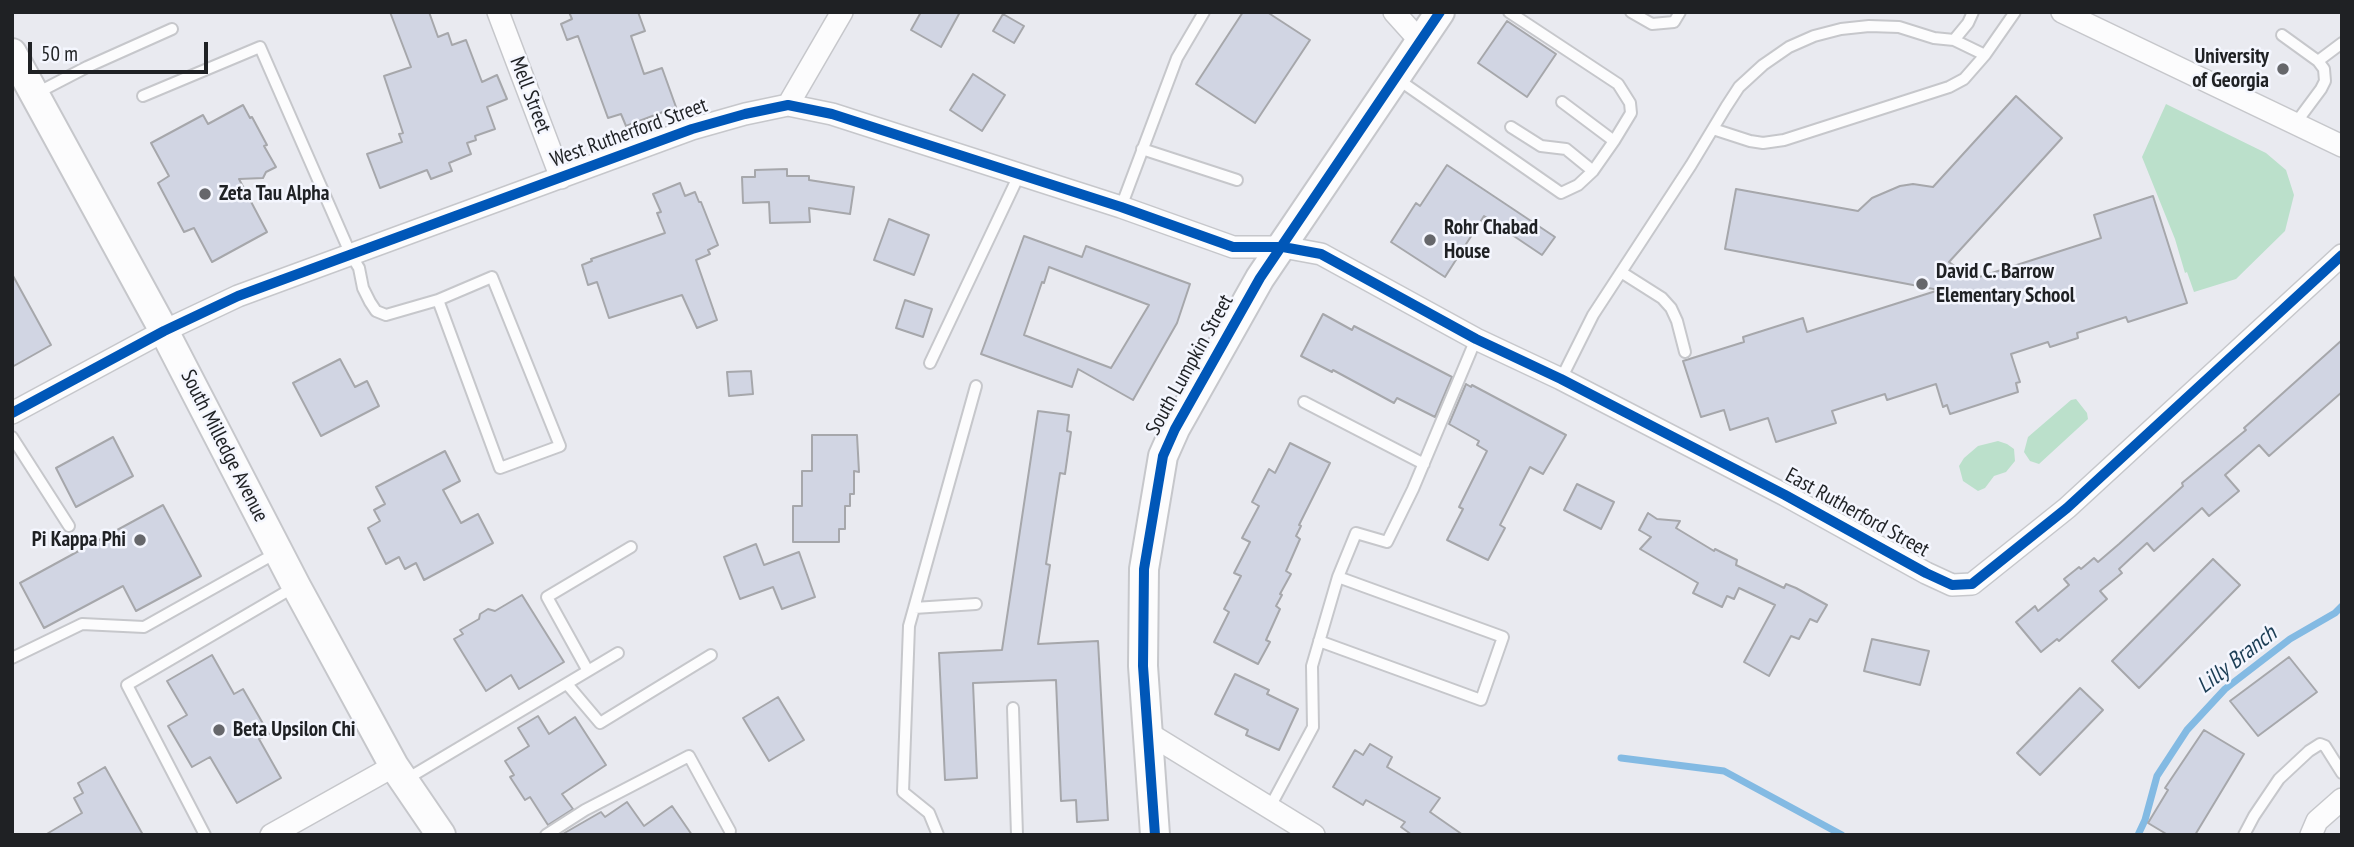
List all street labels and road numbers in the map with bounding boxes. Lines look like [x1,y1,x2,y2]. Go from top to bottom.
street label: Mell Street [504,53,556,137]
street label: West Rutherford Street [547,93,711,173]
street label: South Lumpkin Street [1141,290,1239,440]
street label: South Milledge Avenue [175,366,273,526]
street label: East Rutherford Street [1781,463,1933,563]

